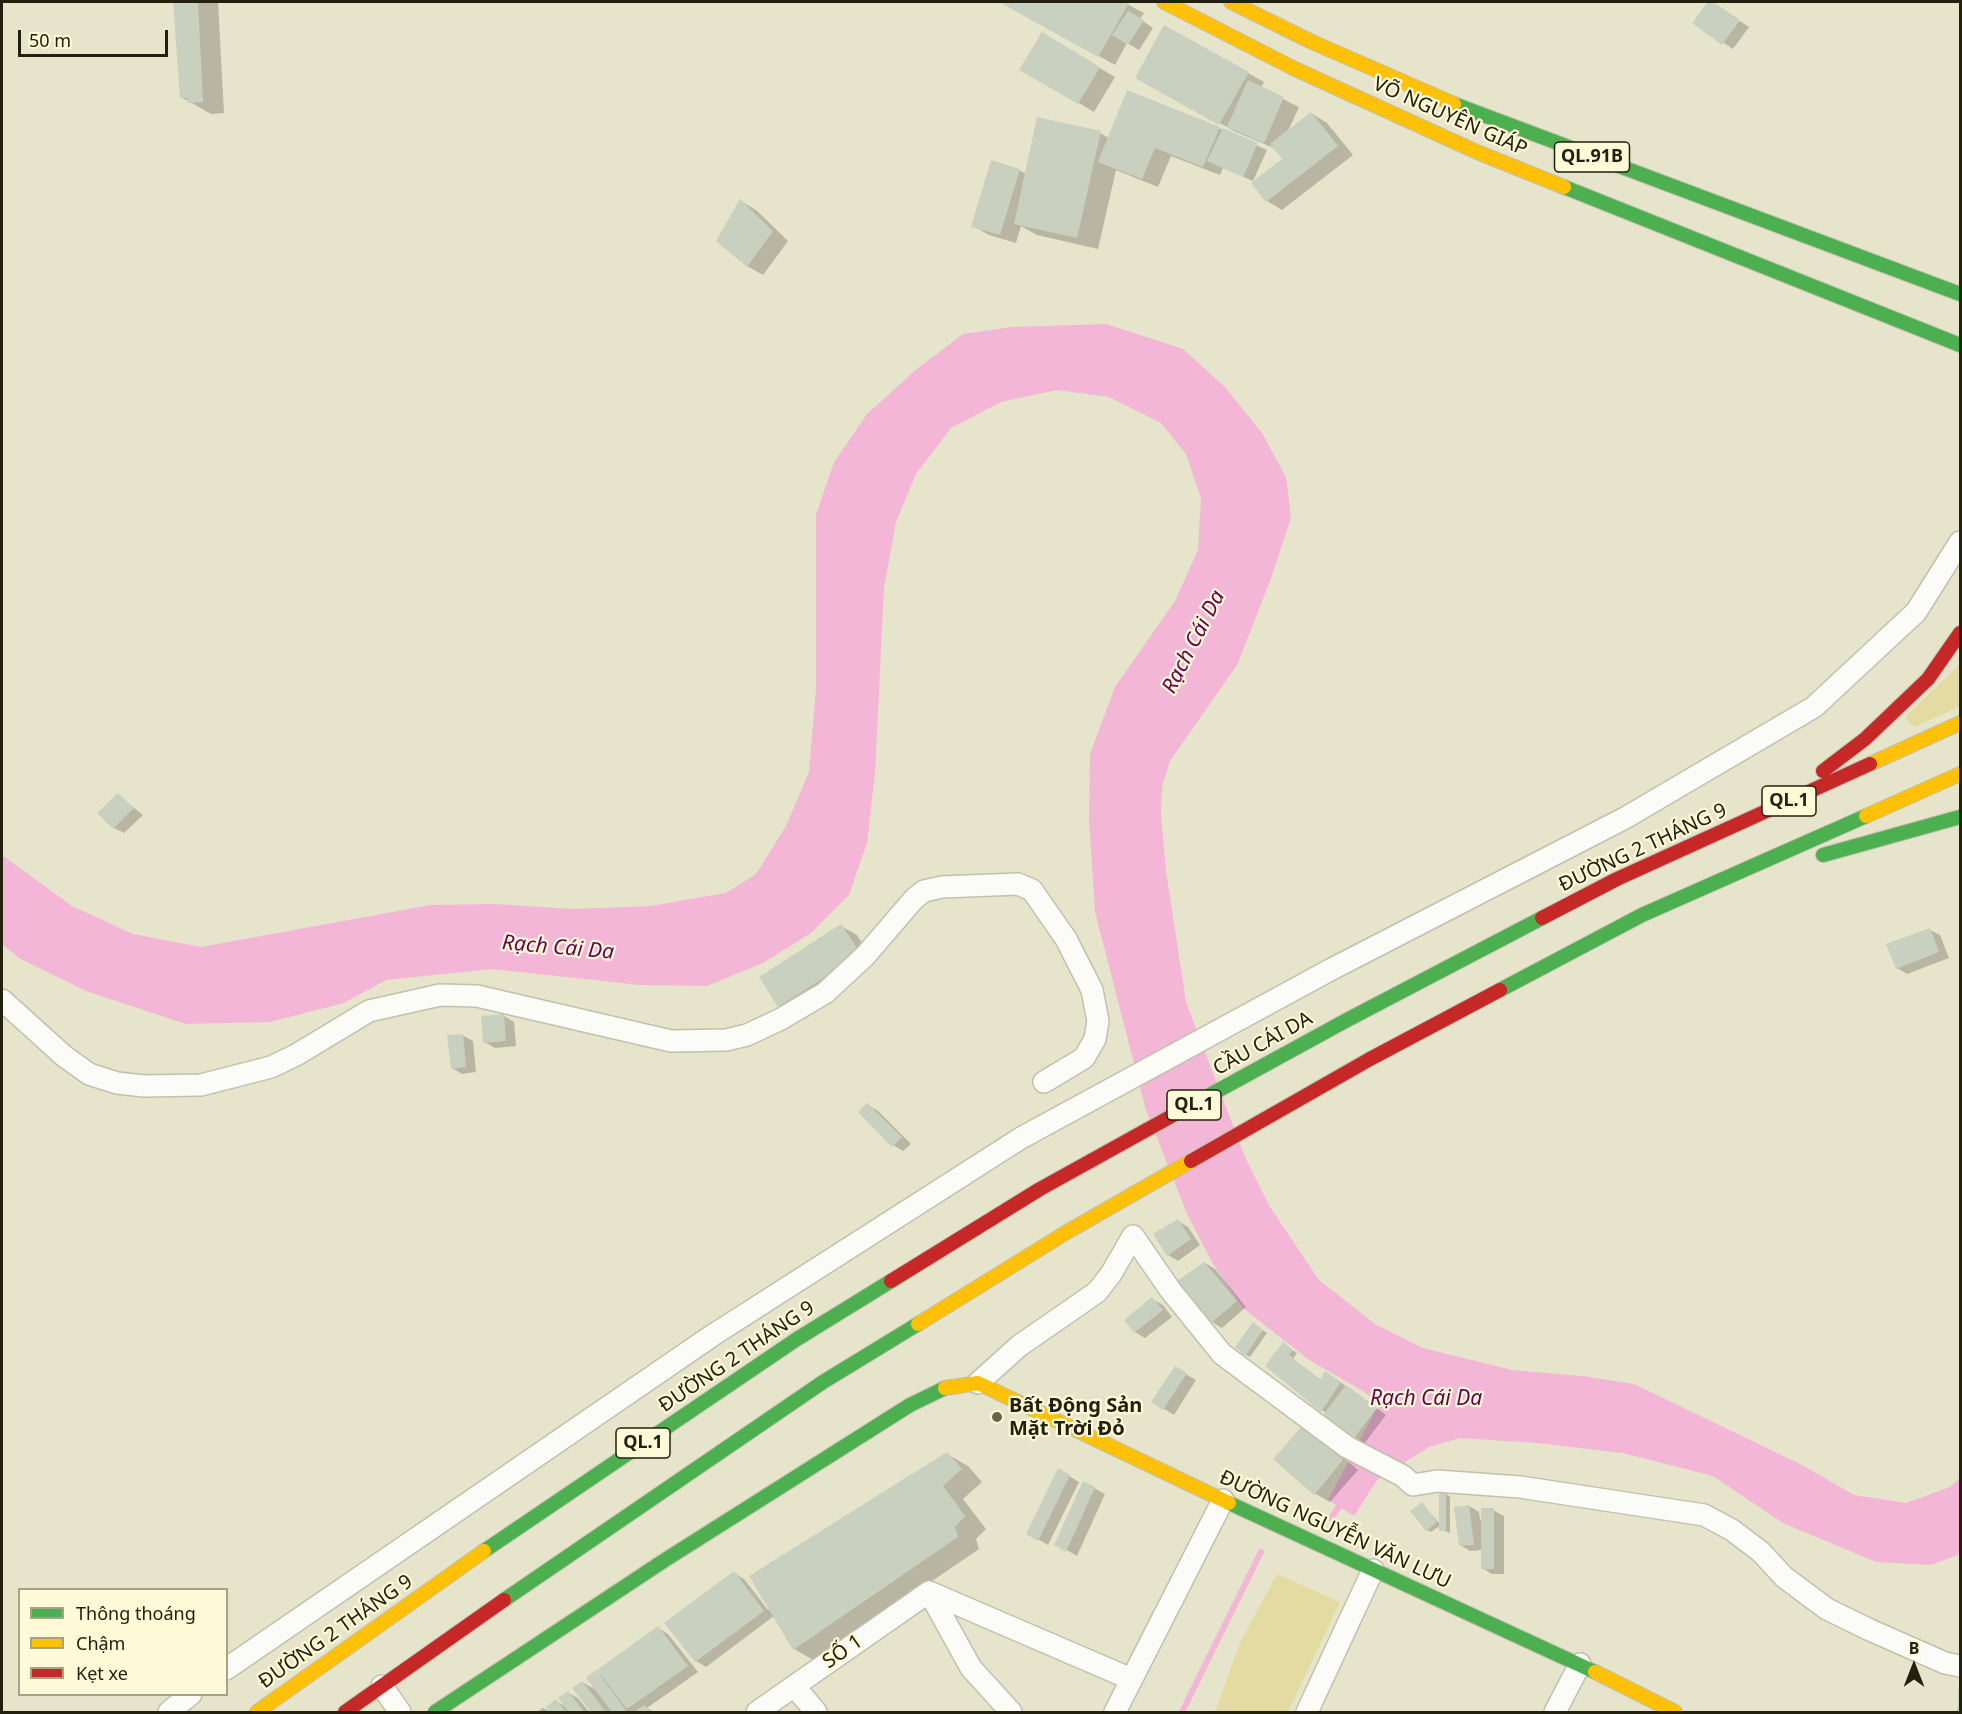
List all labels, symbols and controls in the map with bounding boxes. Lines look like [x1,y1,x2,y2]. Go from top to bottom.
scale bar [21,18,171,56]
text: 50 m [29,28,71,52]
street label: VÕ NGUYÊN GIÁP [1369,72,1531,162]
road number: QL.91B [1554,142,1630,172]
water label: Rạch Cái Da [1157,586,1231,698]
road number: QL.1 [1762,786,1816,816]
street label: ĐƯỜNG 2 THÁNG 9 [1555,799,1731,897]
water label: Rạch Cái Da [501,931,615,965]
street label: CẦU CÁI DA [1209,1007,1317,1081]
road number: QL.1 [1167,1090,1221,1120]
street label: ĐƯỜNG 2 THÁNG 9 [655,1296,819,1418]
water label: Rạch Cái Da [1370,1386,1482,1412]
place label: Bất Động Sản Mặt Trời Đỏ [1009,1394,1142,1441]
marker: Bất Động Sản Mặt Trời Đỏ [990,1410,1004,1424]
road number: QL.1 [616,1428,670,1458]
street label: ĐƯỜNG NGUYỄN VĂN LƯU [1215,1466,1455,1594]
street label: ĐƯỜNG 2 THÁNG 9 [254,1570,418,1694]
legend [18,1588,228,1696]
text: Thông thoáng [76,1601,196,1625]
street label: SỐ 1 [818,1630,868,1674]
text: Chậm [76,1631,125,1655]
north arrow [1884,1636,1944,1696]
text: B [1909,1637,1919,1659]
text: Kẹt xe [76,1661,128,1685]

